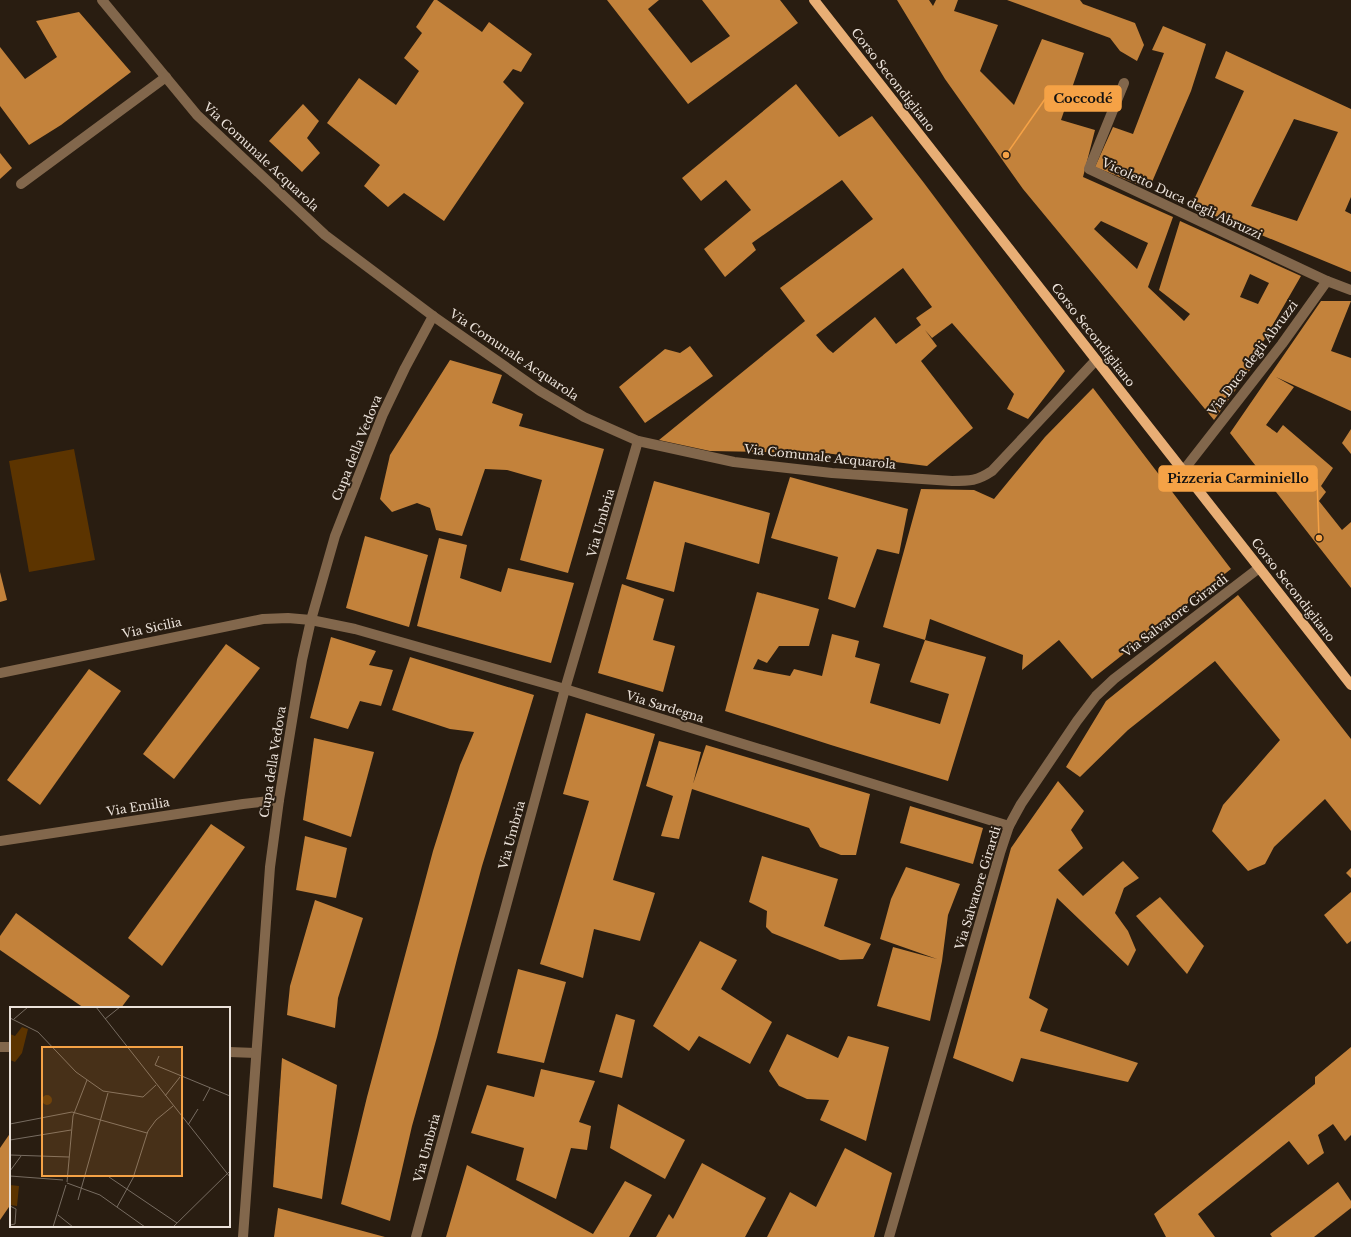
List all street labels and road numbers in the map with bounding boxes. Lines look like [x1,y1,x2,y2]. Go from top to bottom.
street label: Corso Secondigliano [848,25,939,135]
street label: Via Comunale Acquarola [200,98,322,214]
street label: Vicoletto Duca degli Abruzzi [1099,154,1265,242]
street label: Corso Secondigliano [1048,280,1139,390]
street label: Via Duca degli Abruzzi [1204,297,1301,419]
street label: Via Comunale Acquarola [446,305,582,404]
street label: Cupa della Vedova [328,392,385,503]
street label: Via Comunale Acquarola [742,441,897,472]
street label: Via Umbria [583,487,618,560]
street label: Corso Secondigliano [1248,535,1339,645]
street label: Via Salvatore Girardi [1118,571,1230,661]
street label: Via Sicilia [120,614,183,641]
street label: Via Sardegna [624,687,706,726]
street label: Cupa della Vedova [256,705,289,819]
street label: Via Emilia [104,794,171,819]
street label: Via Umbria [495,799,528,872]
street label: Via Salvatore Girardi [951,824,1003,952]
street label: Via Umbria [410,1112,443,1185]

